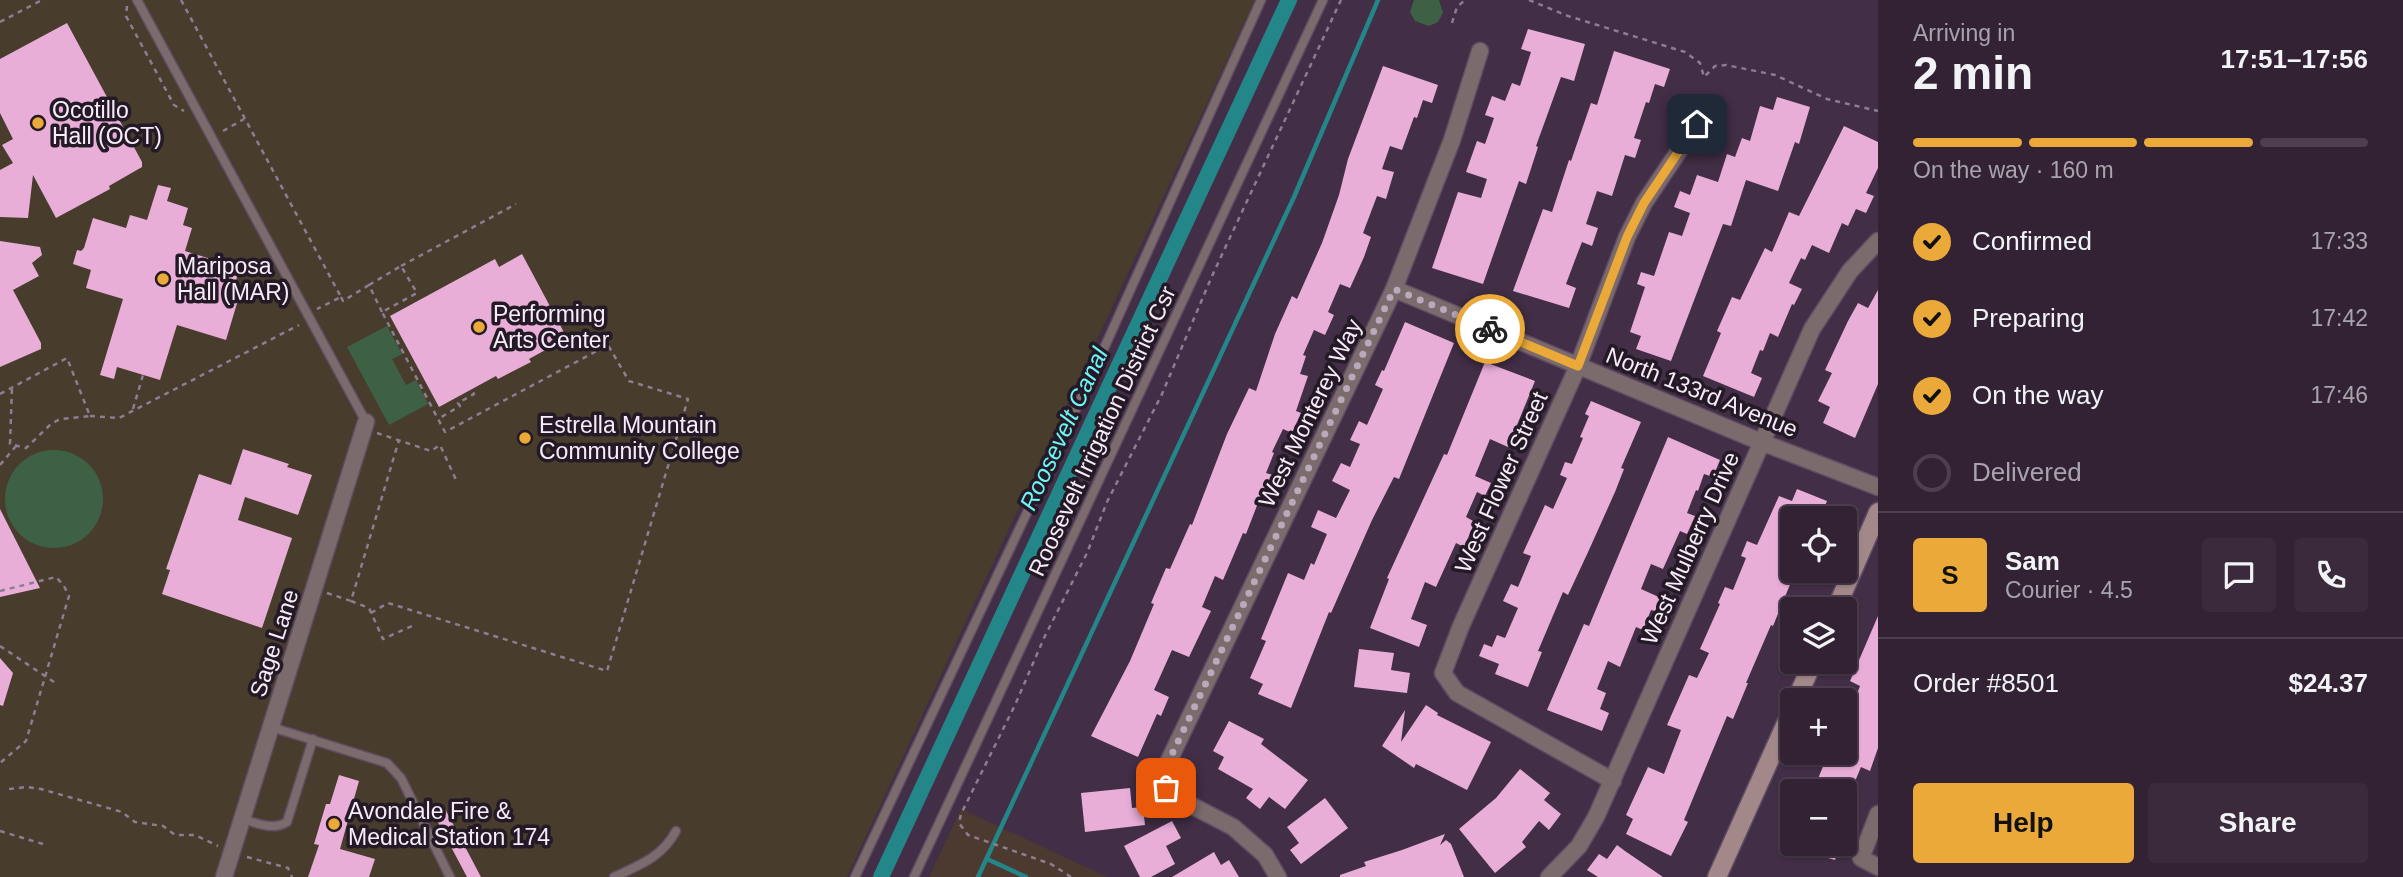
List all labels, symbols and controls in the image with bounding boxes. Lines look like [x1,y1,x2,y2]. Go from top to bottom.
text: Arriving in [1913,20,2015,46]
text: 17:51–17:56 [2221,44,2368,74]
text: 2 min [1913,47,2033,99]
pin [1667,94,1727,154]
place label: Ocotillo Hall (OCT) [52,97,162,149]
icon: home [1678,105,1716,143]
marker: Ocotillo Hall (OCT) [30,115,46,131]
text: On the way · 160 m [1913,157,2114,183]
icon: check [1913,223,1951,261]
text: Confirmed [1972,226,2092,256]
text: 17:33 [2310,228,2368,254]
place label: Mariposa Hall (MAR) [177,253,289,305]
marker: Mariposa Hall (MAR) [155,271,171,287]
street label: Roosevelt Irrigation District Csr [1023,282,1181,580]
courier [1455,294,1525,364]
icon: check [1913,300,1951,338]
place label: Performing Arts Center [493,301,610,353]
text: Preparing [1972,303,2085,333]
text: 17:42 [2310,305,2368,331]
icon: bike [1471,310,1509,348]
street label: West Monterey Way [1253,314,1367,511]
marker: Performing Arts Center [471,319,487,335]
street label: North 133rd Avenue [1602,342,1802,442]
water label: Roosevelt Canal [1014,343,1113,514]
icon: check [1913,377,1951,415]
text: On the way [1972,380,2104,410]
text: 17:46 [2310,382,2368,408]
street label: West Flower Street [1449,387,1553,576]
place label: Estrella Mountain Community College [539,412,740,464]
marker: Estrella Mountain Community College [517,430,533,446]
street label: West Mulberry Drive [1636,448,1744,648]
text: Delivered [1972,457,2082,487]
map controls [1780,506,1857,856]
button: locate [1780,506,1857,583]
button: chat [2202,538,2276,612]
button: phone [2294,538,2368,612]
text: Sam [2005,546,2060,576]
text: S [1941,560,1959,590]
text: Courier · 4.5 [2005,577,2133,603]
street label: Sage Lane [244,586,304,700]
button: layers [1780,597,1857,674]
text: Order #8501 [1913,668,2059,698]
text: $24.37 [2288,668,2368,698]
button: + [1780,688,1857,765]
pin [1136,758,1196,818]
icon: bag [1147,769,1185,807]
button: − [1780,779,1857,856]
button: Help [1913,783,2134,863]
button: Share [2148,783,2368,863]
place label: Avondale Fire & Medical Station 174 [348,798,550,850]
marker: Avondale Fire & Medical Station 174 [326,816,342,832]

